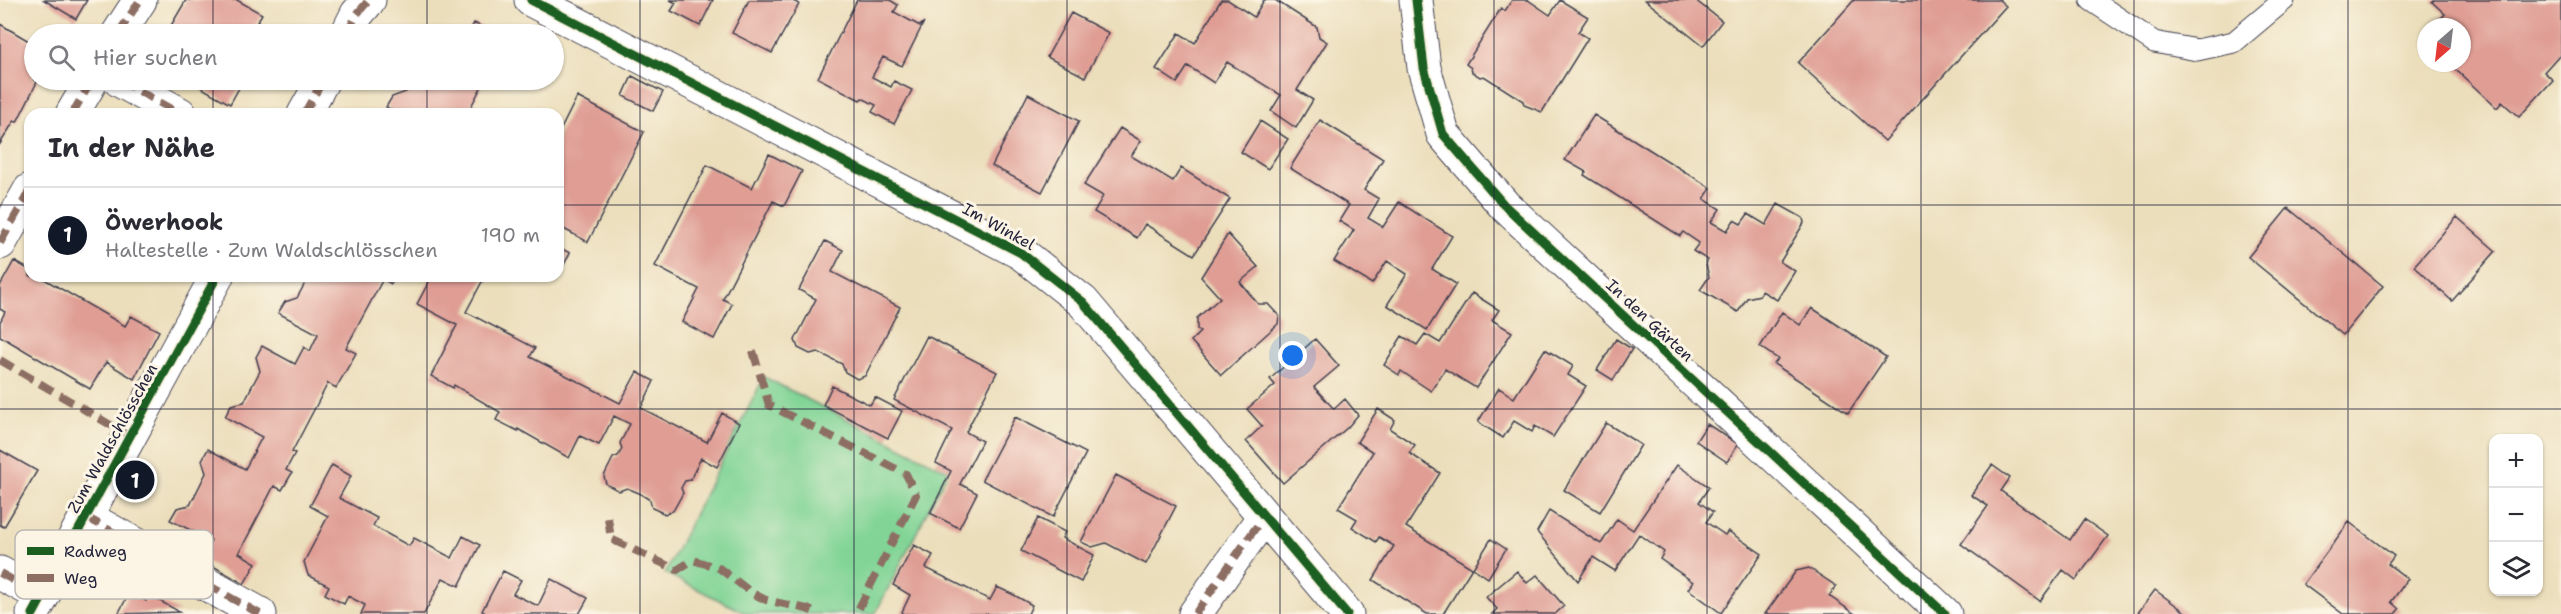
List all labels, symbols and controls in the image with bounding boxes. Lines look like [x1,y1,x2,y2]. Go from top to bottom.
north arrow [2417,18,2471,72]
search box [24,24,564,90]
icon: search [45,41,78,74]
text: Hier suchen [93,43,218,72]
text: In der Nähe [48,130,215,165]
street label: Im Winkel [959,198,1039,255]
text: Öwerhook [105,208,223,237]
text: 1 [63,222,72,248]
text: 190 m [481,222,540,248]
text: Haltestelle · Zum Waldschlösschen [105,237,437,263]
street label: In den Gärten [1602,275,1698,366]
your location [1278,341,1307,370]
street label: Zum Waldschlösschen [63,360,162,517]
map controls [2489,434,2543,596]
button: + [2489,434,2543,488]
pin: 1 [116,458,154,502]
button: − [2489,488,2543,542]
legend [15,530,213,599]
text: Radweg [64,541,127,562]
button: layers [2489,542,2543,596]
text: Weg [64,568,98,589]

